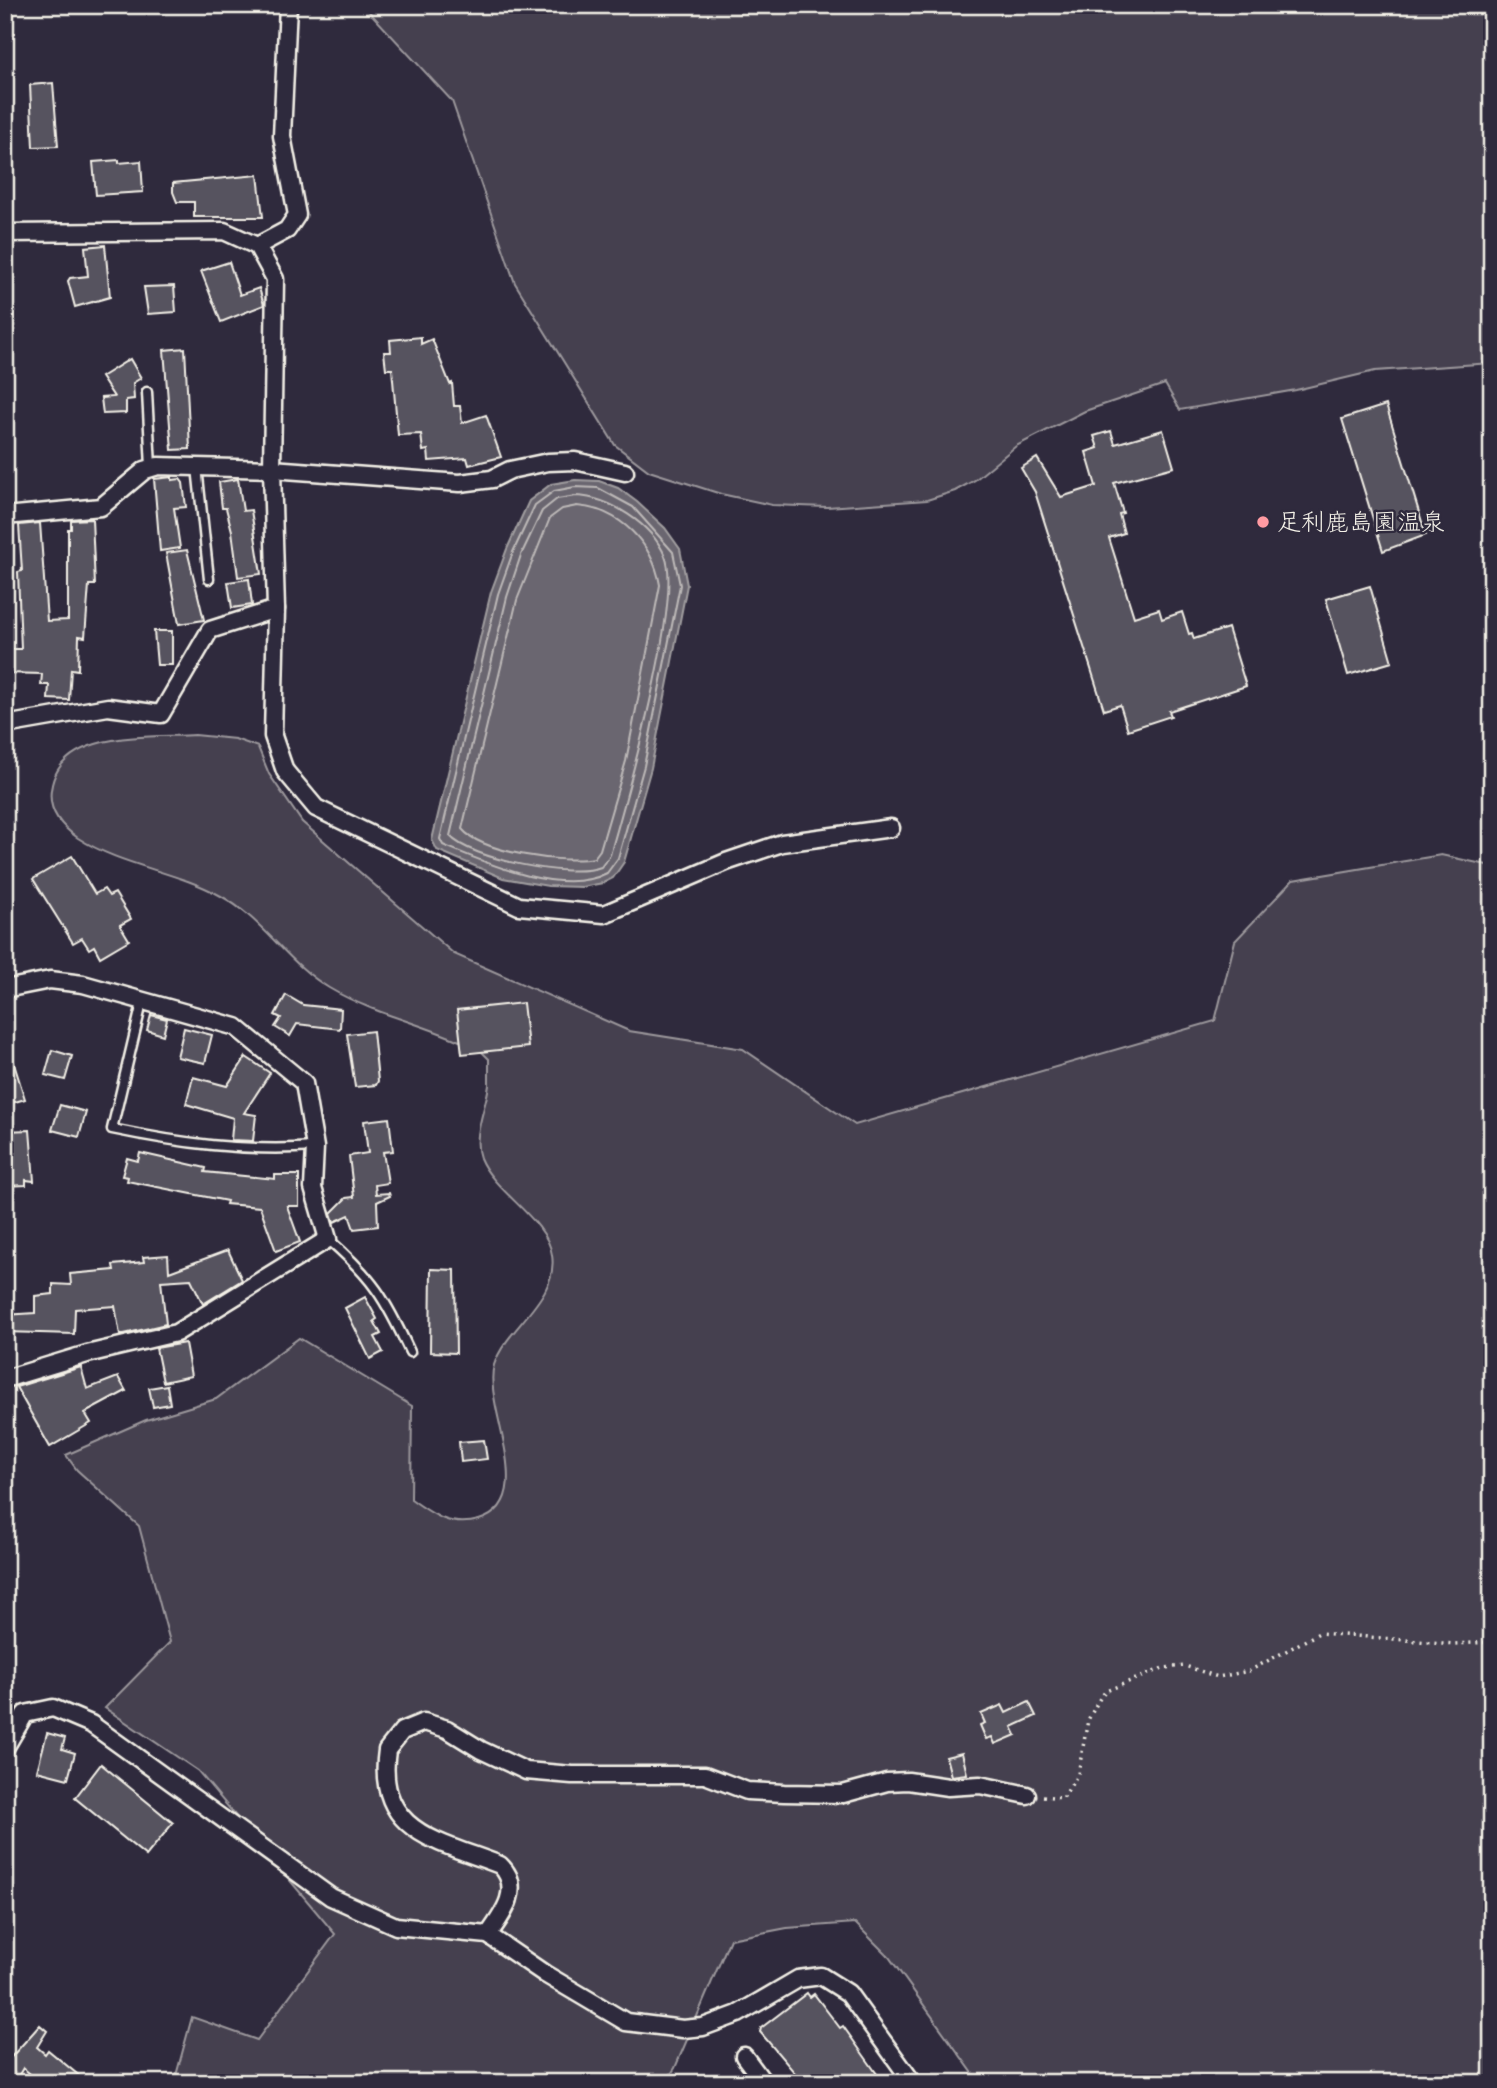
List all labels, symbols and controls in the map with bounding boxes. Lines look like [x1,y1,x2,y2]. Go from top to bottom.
place label: 足利鹿島園温泉 [1277,508,1445,539]
marker: 足利鹿島園温泉 [1255,514,1271,530]

